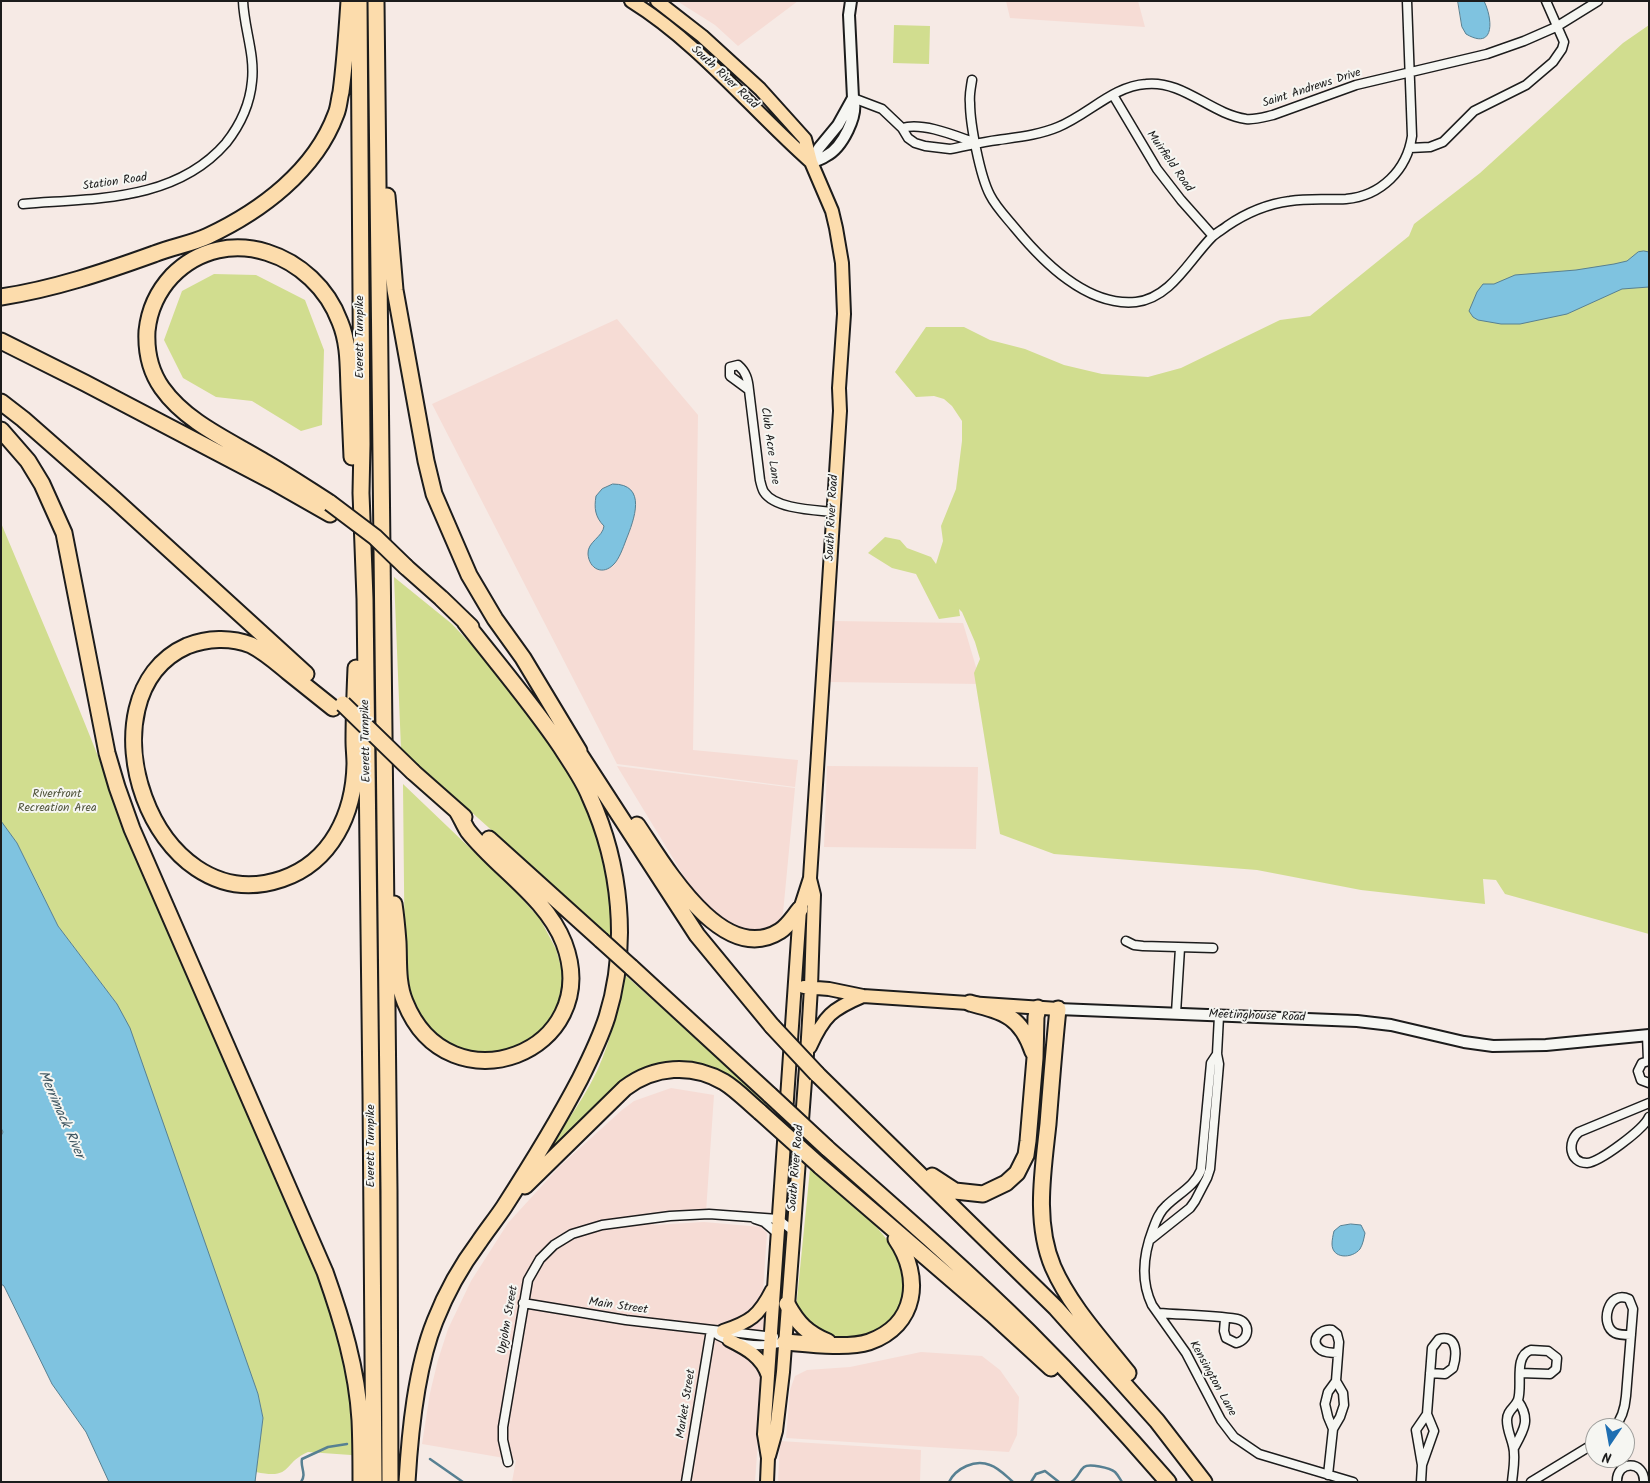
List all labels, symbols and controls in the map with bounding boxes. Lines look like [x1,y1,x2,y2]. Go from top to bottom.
street label: South River Road [687,43,761,113]
street label: Saint Andrews Drive [1261,66,1363,112]
street label: Muirfield Road [1143,129,1195,195]
street label: Station Road [82,171,148,195]
street label: Everett Turnpike [354,295,368,379]
street label: Club Acre Lane [756,406,782,486]
street label: South River Road [824,474,842,562]
street label: Everett Turnpike [359,699,375,783]
park label: Riverfront Recreation Area [17,788,97,816]
street label: Meetinghouse Road [1208,1008,1306,1026]
water label: Merrimack River [33,1068,87,1162]
street label: Everett Turnpike [365,1104,379,1188]
street label: South River Road [786,1124,808,1212]
street label: Upjohn Street [496,1285,522,1355]
street label: Main Street [587,1296,649,1318]
street label: Kensington Lane [1185,1339,1239,1419]
street label: Market Street [674,1368,700,1440]
north arrow [1585,1418,1635,1468]
text: N [1600,1445,1614,1468]

